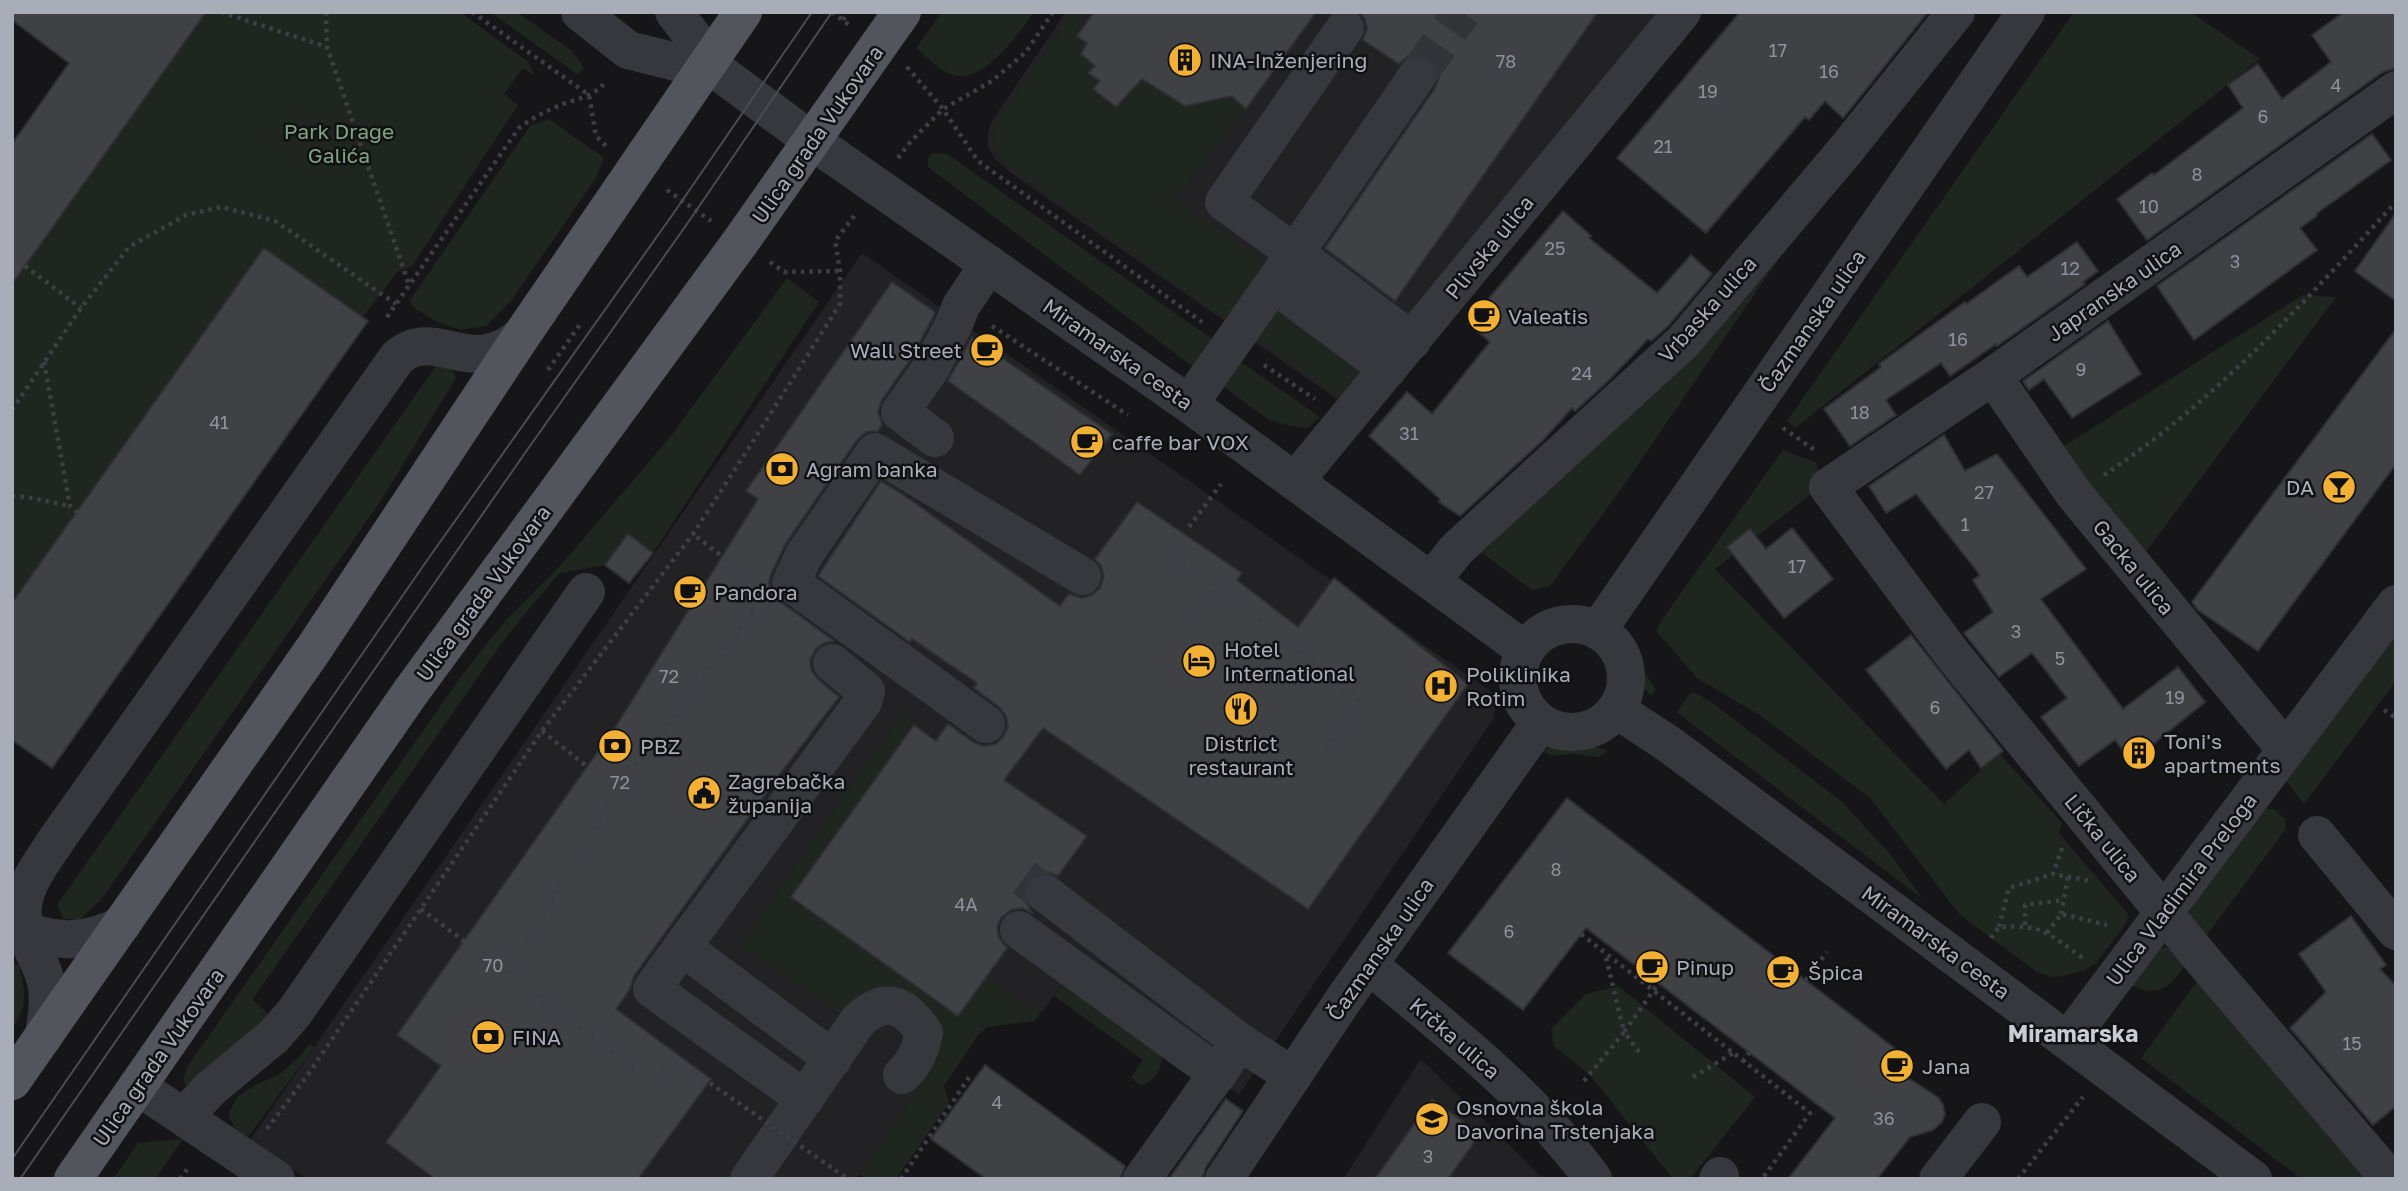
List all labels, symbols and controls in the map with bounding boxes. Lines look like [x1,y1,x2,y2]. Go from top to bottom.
house number: 17 [1769,39,1787,61]
street label: Ulica grada Vukovara [746,40,888,228]
building icon: INA-Inženjering [1166,41,1204,79]
place label: INA-Inženjering [1210,47,1367,73]
house number: 78 [1496,50,1516,72]
house number: 16 [1819,60,1839,82]
house number: 4 [2331,74,2342,96]
house number: 19 [1698,80,1718,102]
house number: 6 [2258,105,2268,127]
park label: Park Drage Galića [284,118,394,168]
house number: 21 [1653,135,1673,157]
house number: 8 [2192,163,2202,185]
street label: Plivska ulica [1439,190,1539,304]
house number: 10 [2139,195,2159,217]
street label: Japranska ulica [2042,235,2186,347]
house number: 25 [1545,237,1565,259]
street label: Čazmanska ulica [1753,245,1871,397]
street label: Vrbaska ulica [1652,250,1762,368]
house number: 3 [2230,250,2240,272]
house number: 12 [2060,257,2080,279]
street label: Miramarska cesta [1038,293,1198,415]
cafe icon: Valeatis [1465,297,1503,335]
place label: Valeatis [1508,303,1588,329]
house number: 16 [1948,328,1968,350]
cafe icon: Wall Street [968,331,1006,369]
place label: Wall Street [850,337,962,363]
house number: 9 [2076,358,2086,380]
house number: 24 [1571,362,1593,384]
house number: 18 [1850,401,1870,423]
house number: 41 [209,411,229,433]
house number: 31 [1399,422,1419,444]
cafe icon: caffe bar VOX [1068,423,1106,461]
place label: caffe bar VOX [1112,429,1249,455]
bank icon: Agram banka [763,450,801,488]
place label: Agram banka [806,456,938,482]
bar icon: DA [2320,468,2358,506]
place label: DA [2286,474,2314,500]
house number: 27 [1974,481,1994,503]
street label: Ulica grada Vukovara [410,500,556,686]
house number: 1 [1961,513,1970,535]
street label: Gacka ulica [2088,514,2180,620]
house number: 17 [1788,555,1806,577]
cafe icon: Pandora [671,573,709,611]
place label: Pandora [714,579,798,605]
house number: 3 [2011,620,2021,642]
place label: Hotel International [1224,636,1355,686]
hotel icon: Hotel International [1180,642,1218,680]
house number: 5 [2055,647,2065,669]
place label: Poliklinika Rotim [1466,661,1571,711]
house number: 72 [659,665,679,687]
hospital icon: Poliklinika Rotim [1422,667,1460,705]
house number: 19 [2165,686,2185,708]
restaurant icon: District restaurant [1222,690,1260,728]
house number: 6 [1930,696,1940,718]
bank icon: PBZ [596,727,634,765]
place label: Toni's apartments [2164,728,2281,778]
place label: District restaurant [1188,730,1294,780]
place label: PBZ [640,733,680,759]
building icon: Toni's apartments [2120,734,2158,772]
place label: Zagrebačka županija [728,768,845,818]
house number: 72 [610,771,630,793]
public building icon: Zagrebačka županija [685,774,723,812]
street label: Ulica Vladimira Preloga [2100,788,2262,990]
street label: Lička ulica [2059,789,2147,887]
house number: 8 [1551,858,1561,880]
street label: Čazmanska ulica [1321,873,1439,1025]
street label: Miramarska cesta [1857,879,2015,1005]
house number: 4A [954,893,978,915]
house number: 6 [1504,920,1514,942]
cafe icon: Pinup [1633,948,1671,986]
cafe icon: Špica [1764,953,1802,991]
house number: 70 [483,954,503,976]
place label: Pinup [1676,954,1734,980]
place label: Špica [1808,959,1863,985]
street label: Ulica grada Vukovara [87,963,229,1151]
street label: Krčka ulica [1405,992,1505,1084]
bank icon: FINA [469,1018,507,1056]
district label: Miramarska [2008,1019,2138,1047]
place label: FINA [512,1024,561,1050]
house number: 15 [2342,1032,2362,1054]
cafe icon: Jana [1878,1047,1916,1085]
place label: Jana [1922,1053,1970,1079]
house number: 4 [992,1091,1003,1113]
place label: Osnovna škola Davorina Trstenjaka [1456,1094,1655,1144]
school or university icon: Osnovna škola Davorina Trstenjaka [1413,1100,1451,1138]
house number: 36 [1873,1107,1895,1129]
house number: 3 [1423,1145,1433,1167]

